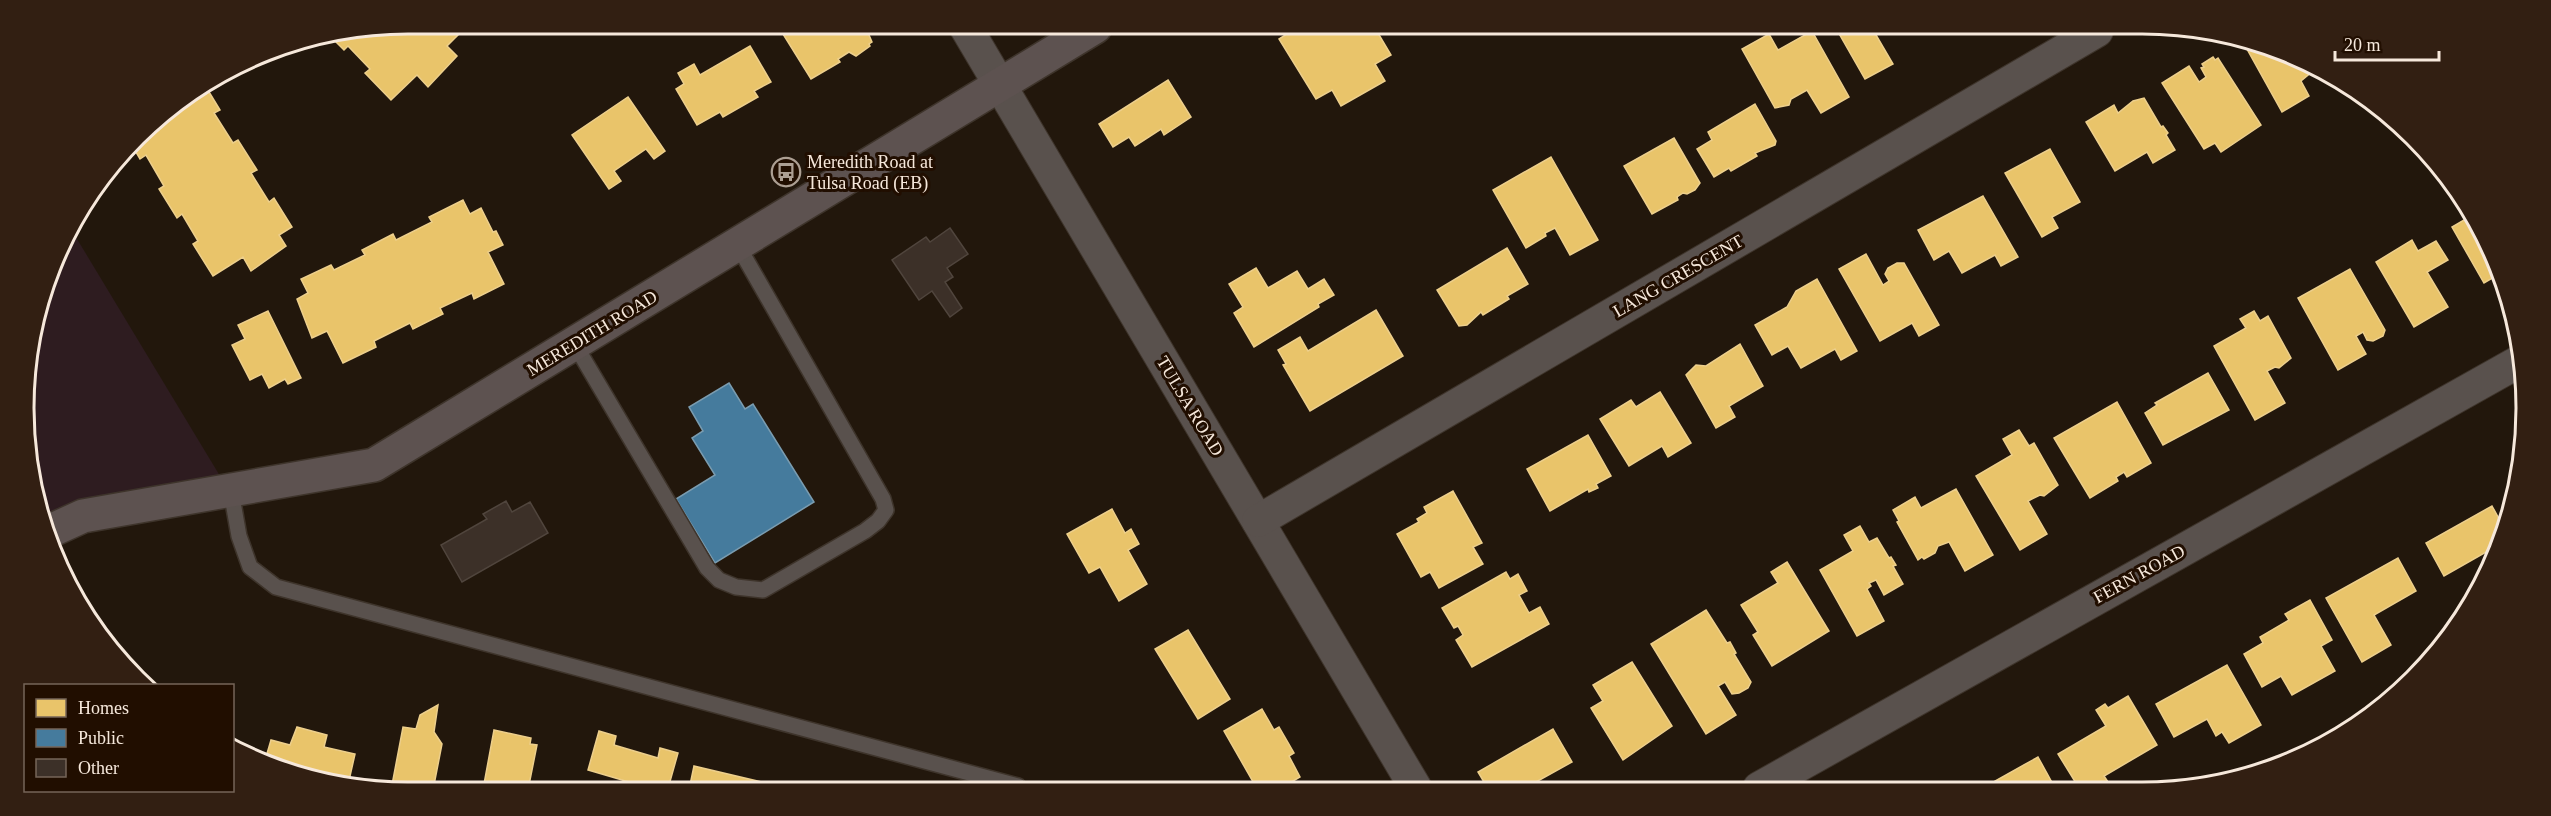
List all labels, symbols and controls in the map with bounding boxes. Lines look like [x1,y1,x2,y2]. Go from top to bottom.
scale bar [2335,24,2438,62]
text: 20 m [2344,35,2381,55]
place label: Meredith Road at Tulsa Road (EB) [807,152,933,194]
bus stop icon: Meredith Road at Tulsa Road (EB) [770,156,802,188]
street label: LANG CRESCENT [1610,231,1746,321]
street label: MEREDITH ROAD [523,286,661,380]
street label: TULSA ROAD [1152,353,1228,459]
street label: FERN ROAD [2090,541,2188,607]
legend [24,684,234,792]
text: Homes [78,698,129,718]
text: Public [78,728,124,748]
text: Other [78,758,119,778]

